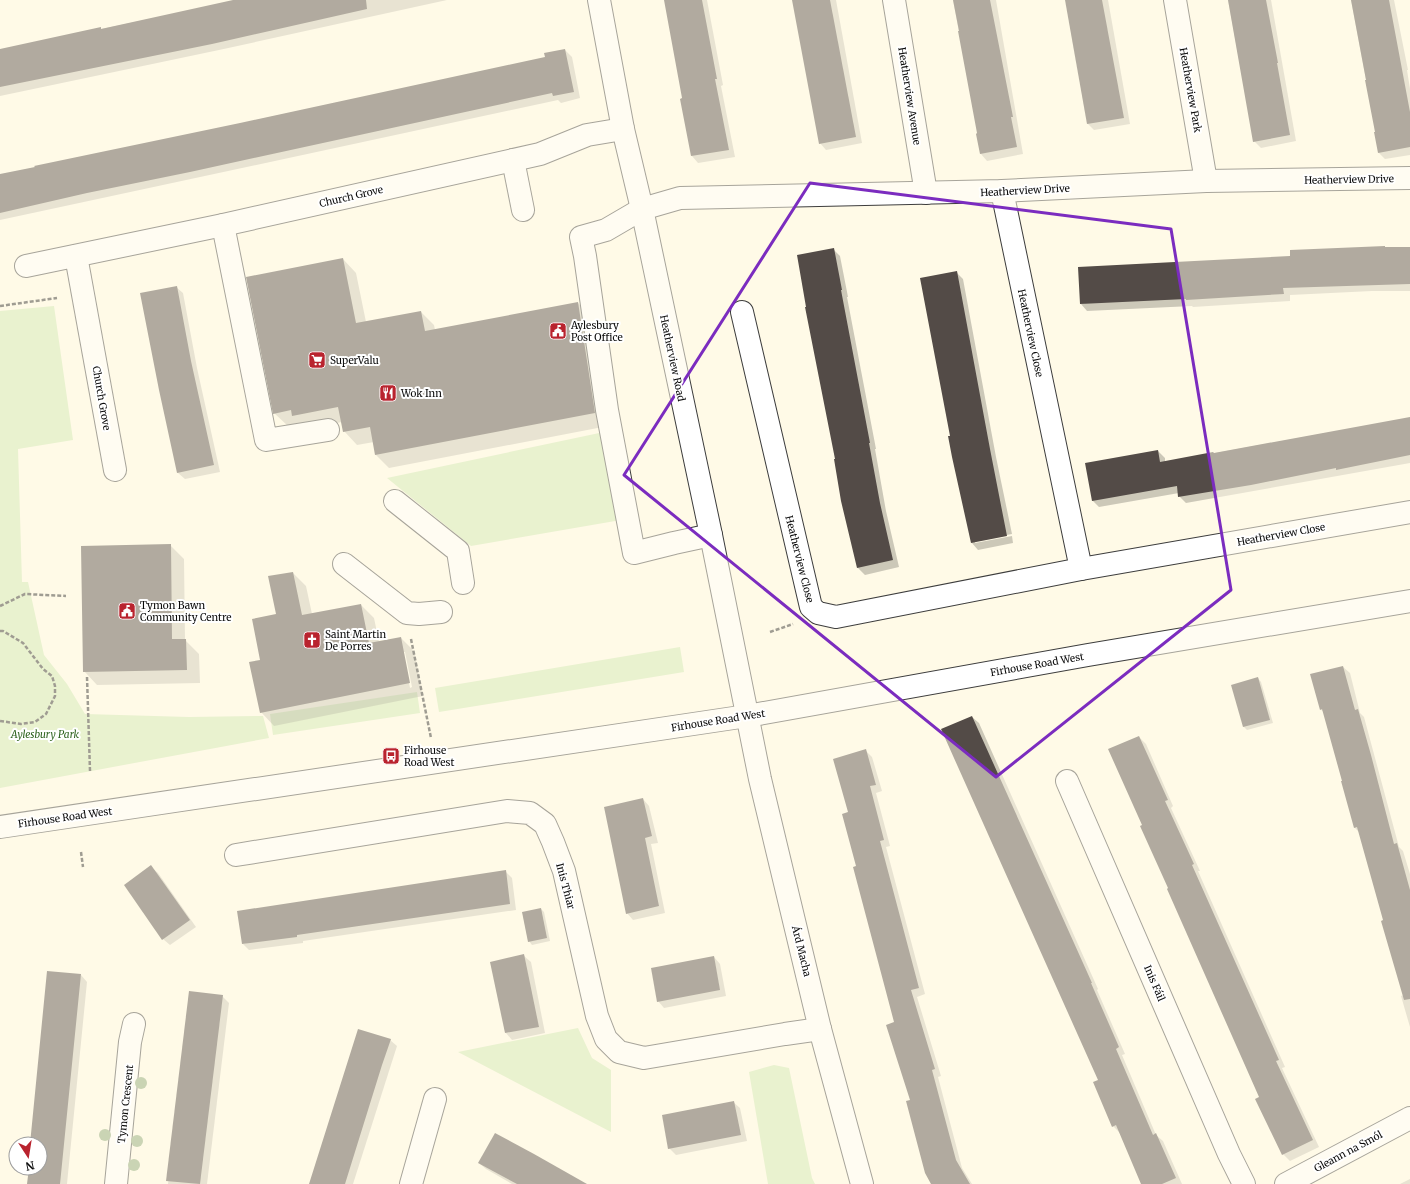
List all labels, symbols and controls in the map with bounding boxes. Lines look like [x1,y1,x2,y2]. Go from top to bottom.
street label: Heatherview Avenue [895,46,924,146]
street label: Heatherview Park [1177,47,1204,134]
street label: Heatherview Drive [1304,172,1394,187]
street label: Heatherview Drive [980,182,1070,199]
street label: Church Grove [318,183,384,210]
street label: Heatherview Close [1015,288,1046,378]
street label: Heatherview Road [657,314,688,403]
place label: Aylesbury Post Office [570,319,623,344]
public building icon: Aylesbury Post Office [548,321,568,341]
supermarket icon: SuperValu [307,350,327,370]
place label: SuperValu [330,354,379,367]
street label: Church Grove [89,365,114,431]
restaurant icon: Wok Inn [378,383,398,403]
place label: Wok Inn [400,387,442,400]
street label: Heatherview Close [782,514,817,604]
street label: Heatherview Close [1236,520,1326,549]
place label: Tymon Bawn Community Centre [140,599,231,624]
public building icon: Tymon Bawn Community Centre [117,601,137,621]
place label: Saint Martin De Porres [325,628,386,653]
church icon: Saint Martin De Porres [302,630,322,650]
street label: Firhouse Road West [989,650,1085,679]
street label: Firhouse Road West [670,707,766,734]
park label: Aylesbury Park [10,728,79,741]
place label: Firhouse Road West [404,744,454,769]
bus stop icon: Firhouse Road West [381,746,401,766]
street label: Firhouse Road West [17,804,113,831]
street label: Inis Thiar [553,862,578,911]
street label: Árd Macha [789,923,815,978]
street label: Inis Fáil [1141,963,1168,1003]
street label: Tymon Crescent [115,1064,136,1144]
street label: Gleann na Smól [1312,1128,1385,1175]
north arrow [8,1136,48,1176]
text: N [24,1158,36,1174]

